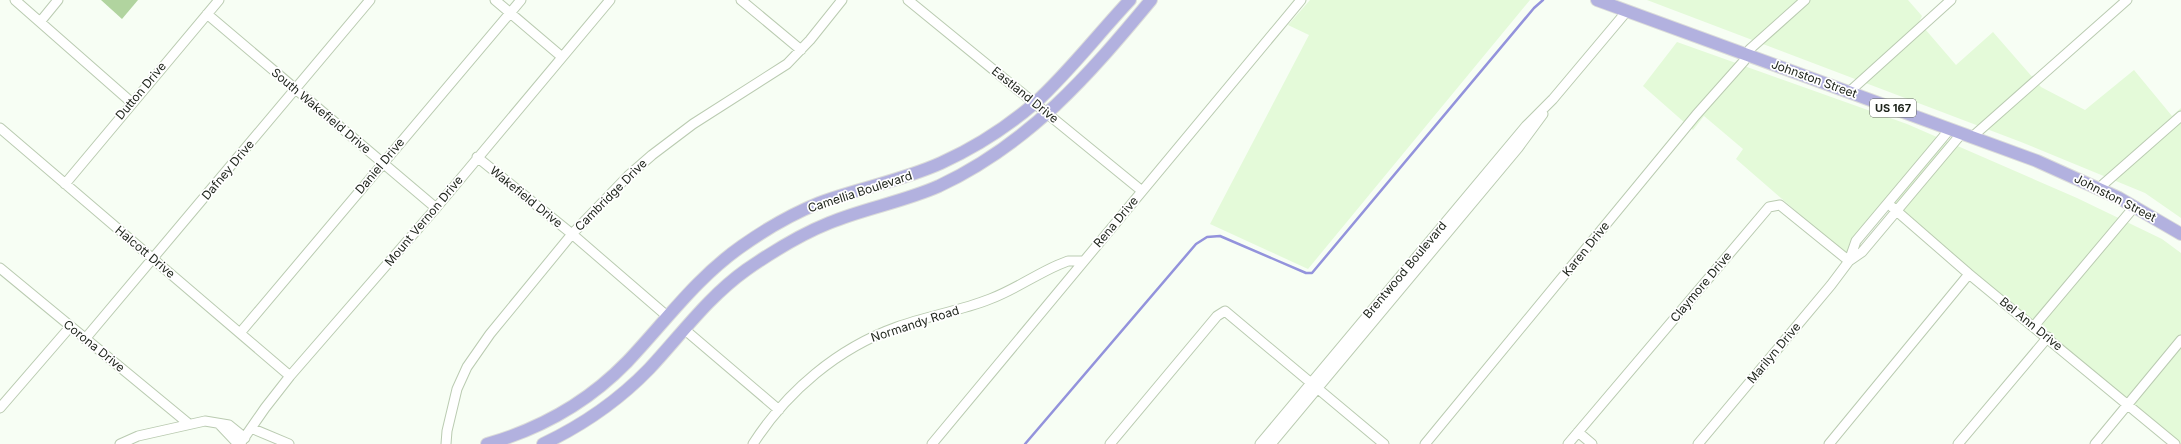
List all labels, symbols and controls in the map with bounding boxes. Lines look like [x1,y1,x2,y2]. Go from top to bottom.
street label: Johnston Street [1769,56,1859,101]
street label: Dutton Drive [112,59,169,123]
street label: Eastland Drive [989,63,1062,126]
street label: South Wakefield Drive [268,65,374,157]
road number: US 167 [1870,99,1916,117]
street label: Daniel Drive [352,135,407,197]
street label: Dafney Drive [198,137,257,203]
street label: Cambridge Drive [571,155,650,234]
street label: Wakefield Drive [487,163,566,230]
street label: Camellia Boulevard [806,168,914,215]
street label: Johnston Street [2072,170,2159,225]
street label: Mount Vernon Drive [381,172,466,269]
street label: Rena Drive [1090,193,1141,250]
street label: Brentwood Boulevard [1360,218,1450,321]
street label: Karen Drive [1559,218,1612,279]
street label: Halcott Drive [112,222,178,281]
street label: Claymore Drive [1667,248,1734,325]
street label: Bel Ann Drive [1997,294,2066,354]
street label: Normandy Road [869,302,961,345]
street label: Corona Drive [61,316,128,375]
street label: Marilyn Drive [1744,319,1804,386]

